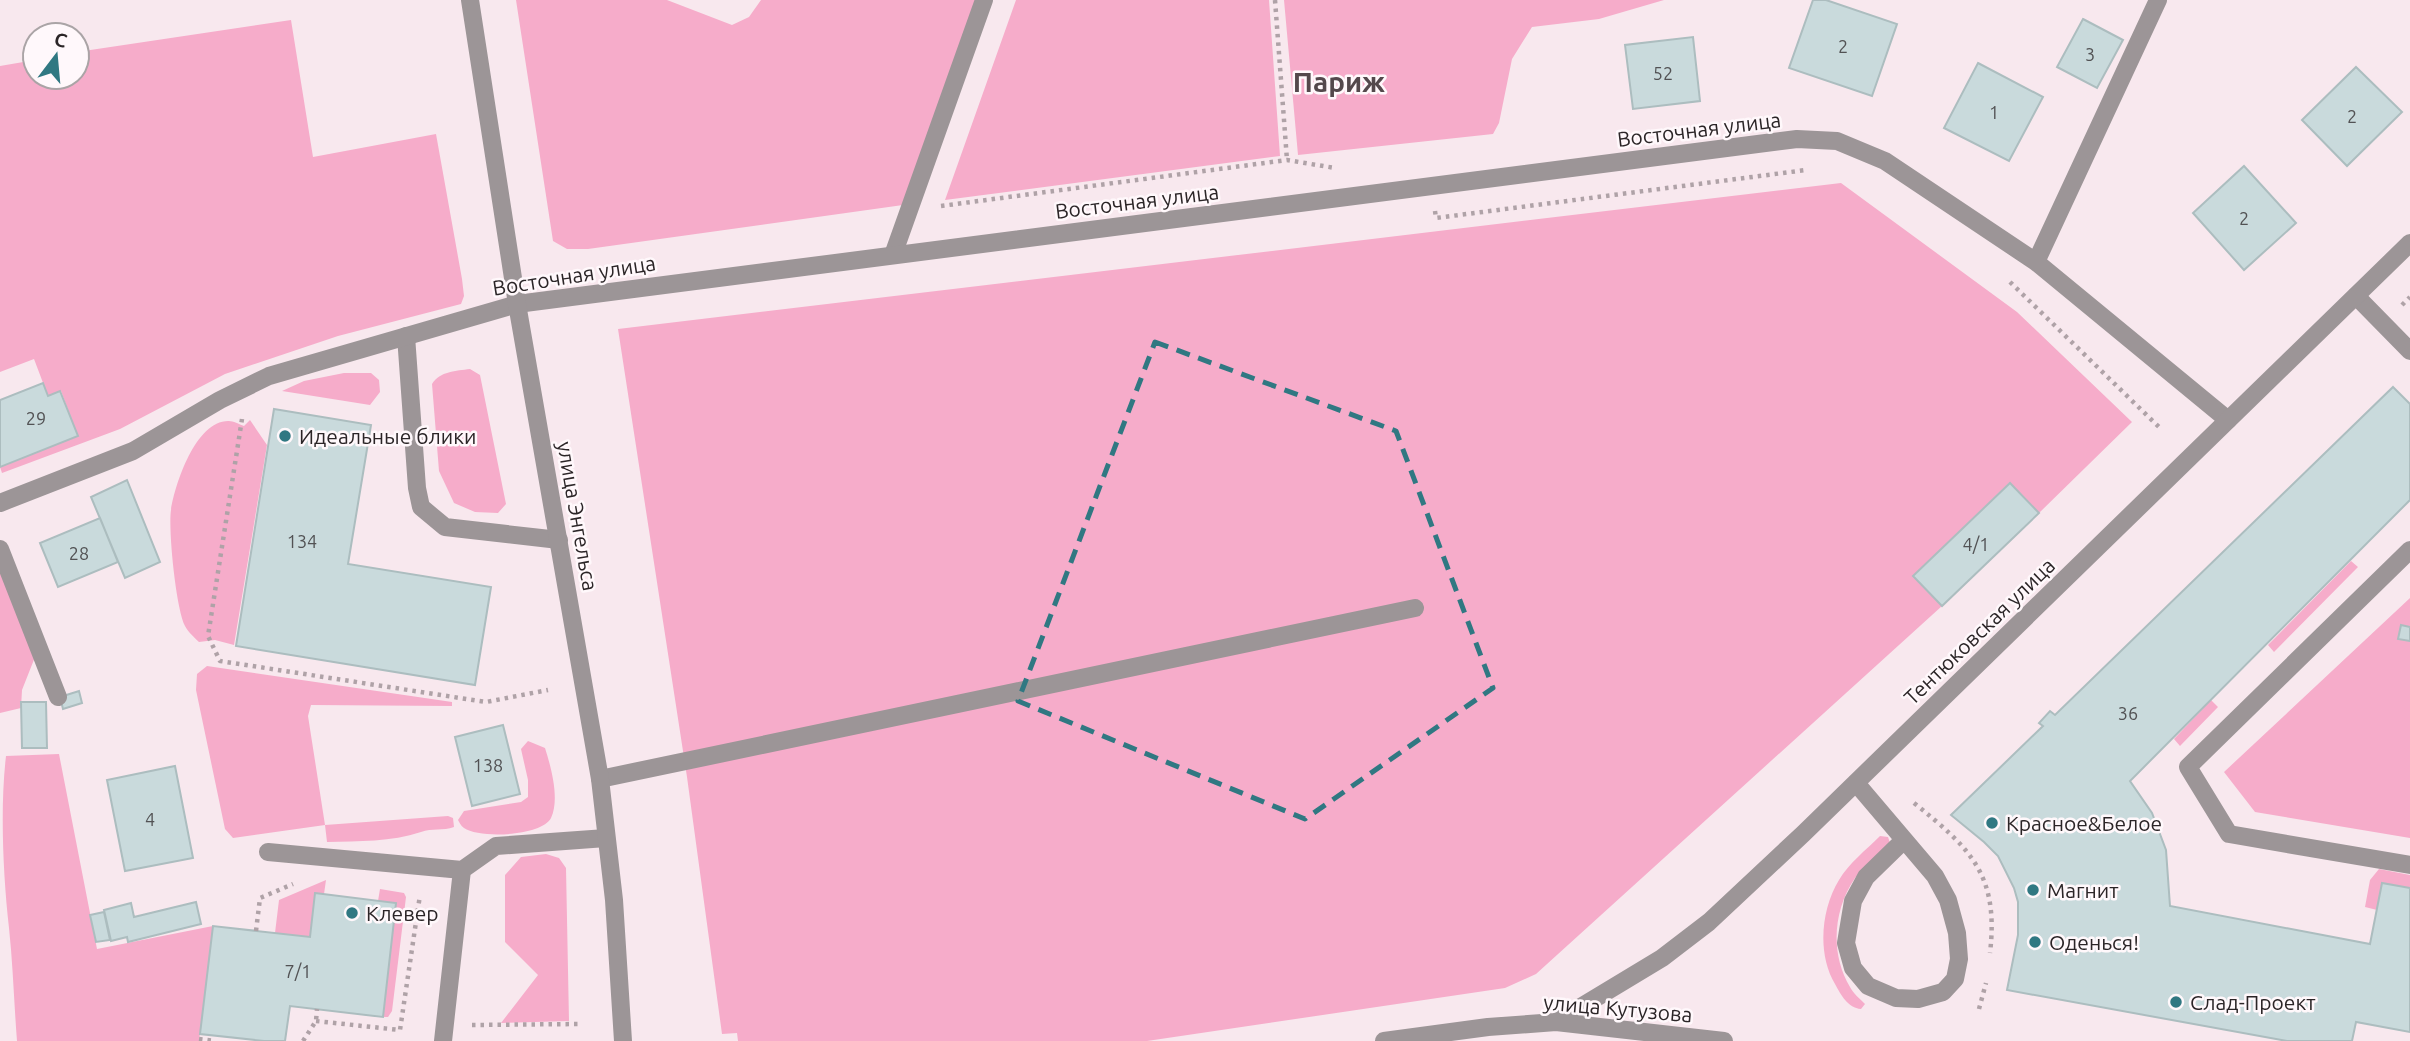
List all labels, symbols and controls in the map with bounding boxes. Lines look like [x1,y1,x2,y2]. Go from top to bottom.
north arrow [21,21,91,91]
text: С [52,27,70,52]
house number: 2 [1838,36,1848,56]
house number: 3 [2085,44,2095,64]
house number: 52 [1653,63,1673,83]
district label: Париж [1293,66,1385,97]
house number: 1 [1989,102,1999,122]
house number: 2 [2347,106,2357,126]
street label: Восточная улица [1616,107,1782,151]
street label: Восточная улица [1054,179,1220,223]
house number: 2 [2239,208,2249,228]
street label: Восточная улица [491,250,657,300]
house number: 29 [26,408,46,428]
place label: Идеальные блики [299,424,476,448]
marker: Идеальные блики [277,428,293,444]
street label: улица Энгельса [553,439,603,593]
house number: 134 [287,531,317,551]
house number: 4/1 [1963,534,1989,554]
house number: 28 [69,543,89,563]
street label: Тентюковская улица [1899,553,2059,709]
house number: 36 [2118,703,2138,723]
house number: 138 [473,755,503,775]
house number: 4 [145,809,155,829]
place label: Красное&Белое [2006,811,2162,835]
marker: Красное&Белое [1984,815,2000,831]
place label: Магнит [2047,878,2119,902]
marker: Магнит [2025,882,2041,898]
place label: Клевер [366,901,439,925]
marker: Клевер [344,905,360,921]
place label: Оденься! [2049,930,2139,954]
marker: Оденься! [2027,934,2043,950]
house number: 7/1 [285,961,311,981]
street label: улица Кутузова [1542,990,1694,1026]
place label: Слад-Проект [2190,990,2316,1014]
marker: Слад-Проект [2168,994,2184,1010]

